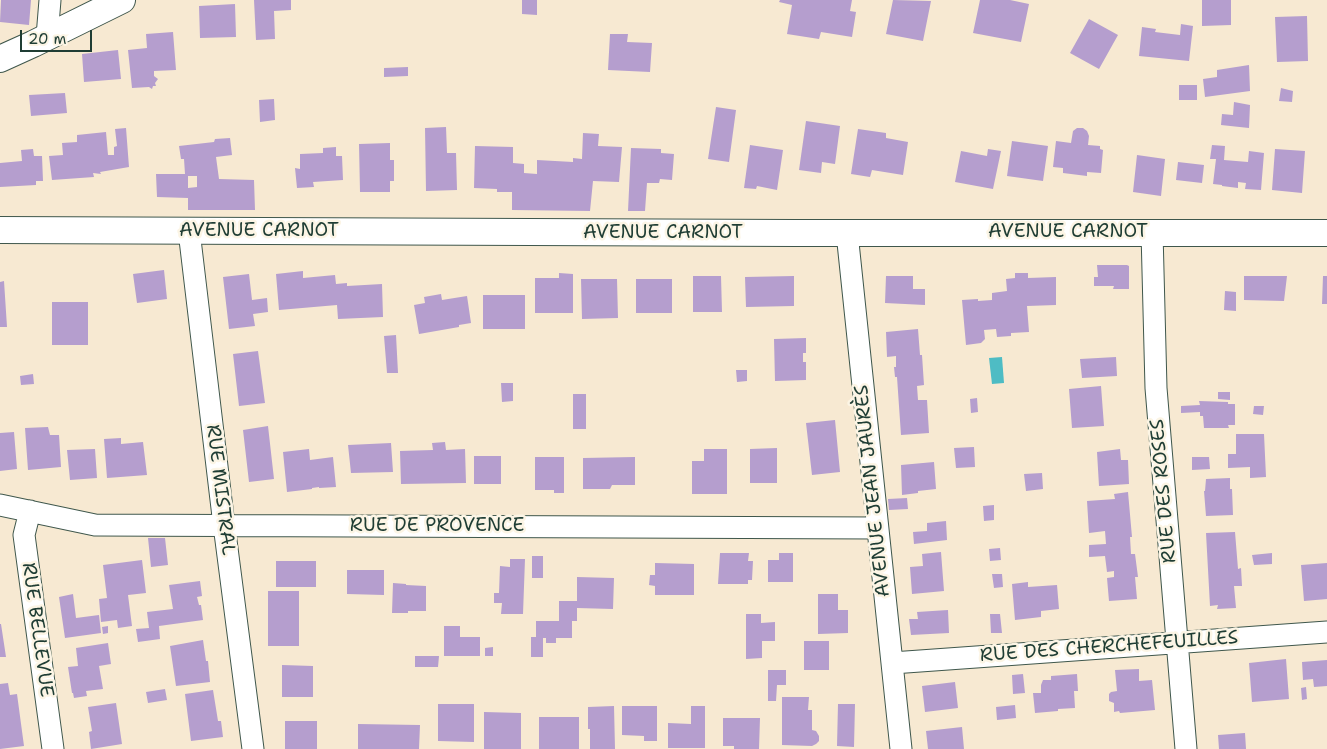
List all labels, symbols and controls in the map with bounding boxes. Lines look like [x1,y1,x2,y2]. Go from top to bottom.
scale bar [22,20,95,52]
text: 20 m [28,29,67,49]
street label: AVENUE CARNOT [179,220,339,242]
street label: AVENUE CARNOT [988,221,1148,243]
street label: AVENUE CARNOT [583,222,743,244]
street label: AVENUE JEAN JAURÈS [851,384,895,598]
street label: RUE DES ROSES [1146,418,1182,564]
street label: RUE MISTRAL [201,423,239,557]
street label: RUE DE PROVENCE [350,515,524,537]
street label: RUE BELLEVUE [16,561,58,699]
street label: RUE DES CHERCHEFEUILLES [979,627,1239,667]

